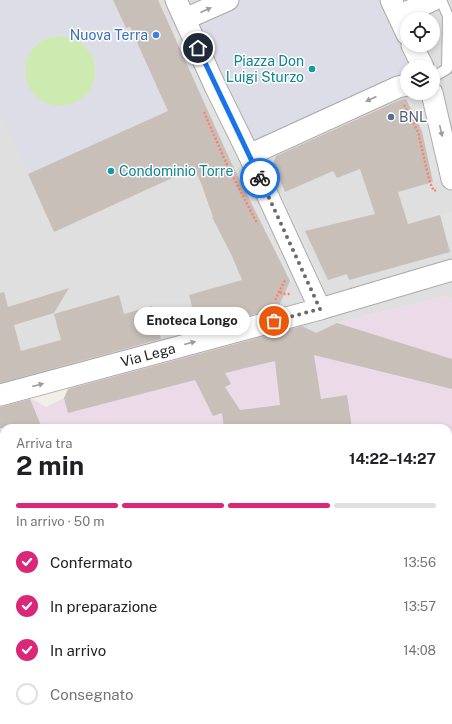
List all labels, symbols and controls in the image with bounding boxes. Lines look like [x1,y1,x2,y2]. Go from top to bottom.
one-way arrow [201,6,213,12]
map controls [400,12,440,100]
button: locate [400,12,440,52]
place label: Nuova Terra [70,27,148,43]
marker: Nuova Terra [151,30,161,40]
pin [181,31,215,65]
icon: home [187,37,209,59]
place label: Piazza Don Luigi Sturzo [226,53,304,85]
button: layers [400,60,440,100]
marker: Piazza Don Luigi Sturzo [307,64,317,74]
one-way arrow [365,96,377,102]
place label: BNL [399,109,427,125]
marker: BNL [386,112,396,122]
one-way arrow [438,125,444,137]
courier [240,158,280,198]
place label: Condominio Torre [119,163,233,179]
marker: Condominio Torre [106,166,116,176]
icon: bike [249,167,271,189]
pin [257,304,291,338]
callout: Enoteca Longo [134,307,250,335]
icon: bag [263,310,285,332]
text: Enoteca Longo [146,313,238,328]
street label: Via Lega [119,340,177,370]
one-way arrow [184,340,196,346]
one-way arrow [31,381,44,387]
text: Arriva tra [16,436,72,451]
text: 2 min [16,450,84,481]
text: 14:22–14:27 [349,450,436,467]
text: In arrivo · 50 m [16,514,105,529]
icon: check [16,551,38,573]
text: Confermato [50,554,132,571]
text: 13:56 [403,555,436,570]
icon: check [16,595,38,617]
text: In preparazione [50,598,157,615]
text: 13:57 [403,599,436,614]
icon: check [16,639,38,661]
text: In arrivo [50,642,106,659]
text: 14:08 [403,643,436,658]
text: Consegnato [50,686,133,703]

